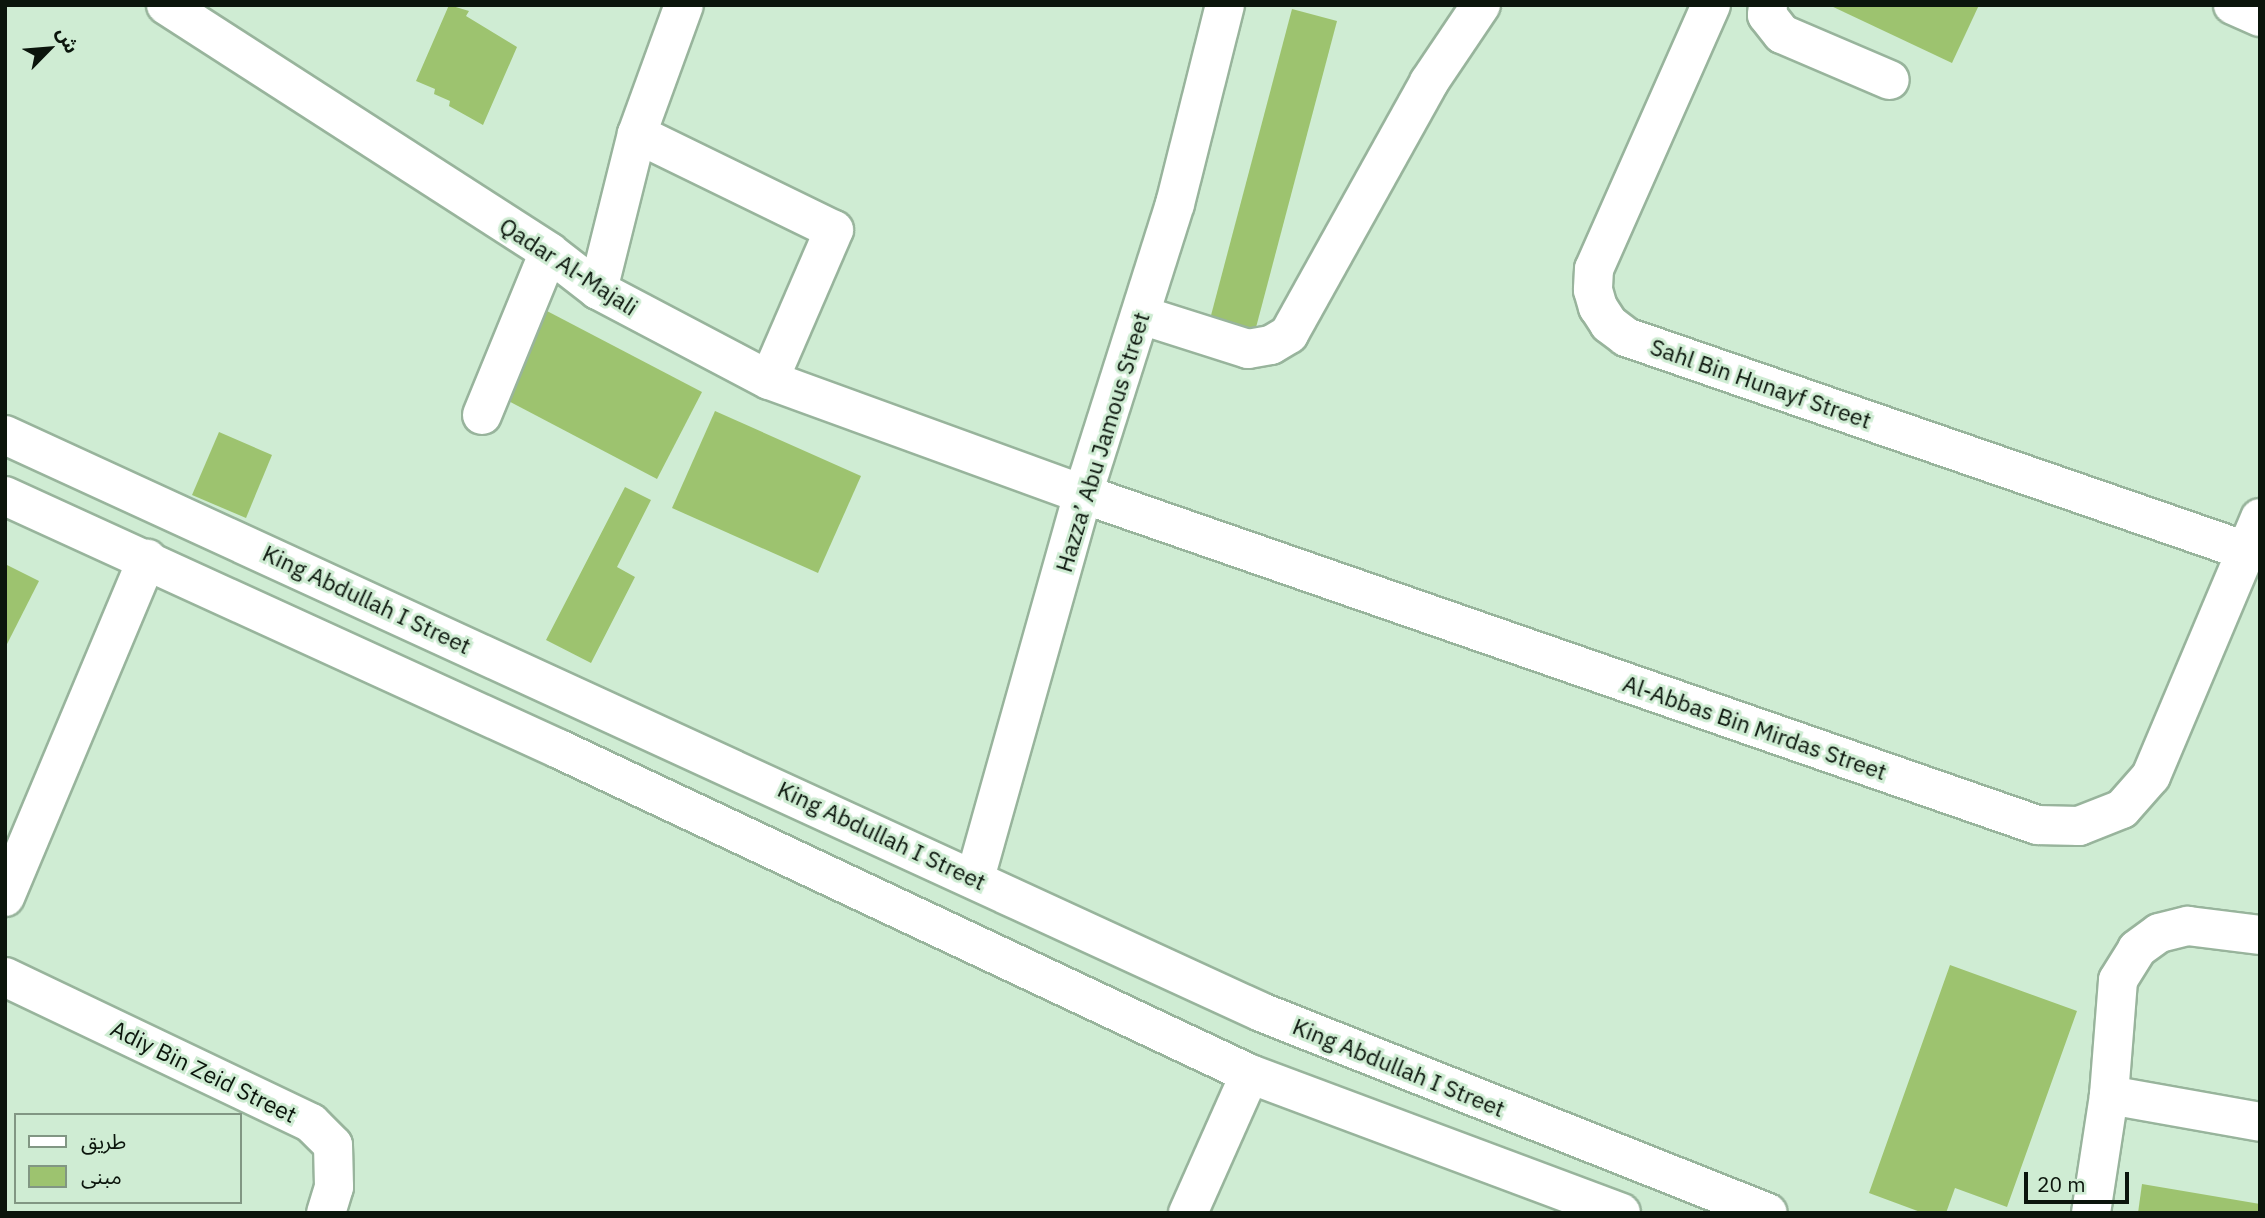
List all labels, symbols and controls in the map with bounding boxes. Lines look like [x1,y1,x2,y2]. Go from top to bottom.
north arrow [14,14,84,84]
text: ش [52,23,84,57]
street label: Qadar Al-Majali [495,211,643,321]
street label: Hazza’ Abu Jamous Street [1049,309,1155,575]
street label: Sahl Bin Hunayf Street [1647,332,1875,434]
street label: King Abdullah I Street [259,539,475,659]
street label: Al-Abbas Bin Mirdas Street [1619,669,1891,785]
street label: King Abdullah I Street [774,775,990,895]
street label: King Abdullah I Street [1289,1012,1509,1122]
street label: Adiy Bin Zeid Street [107,1014,301,1128]
legend [14,1113,242,1204]
text: طريق [81,1127,126,1155]
scale bar [2027,1158,2132,1202]
text: مبنى [81,1162,122,1190]
text: 20 m [2037,1170,2086,1198]

